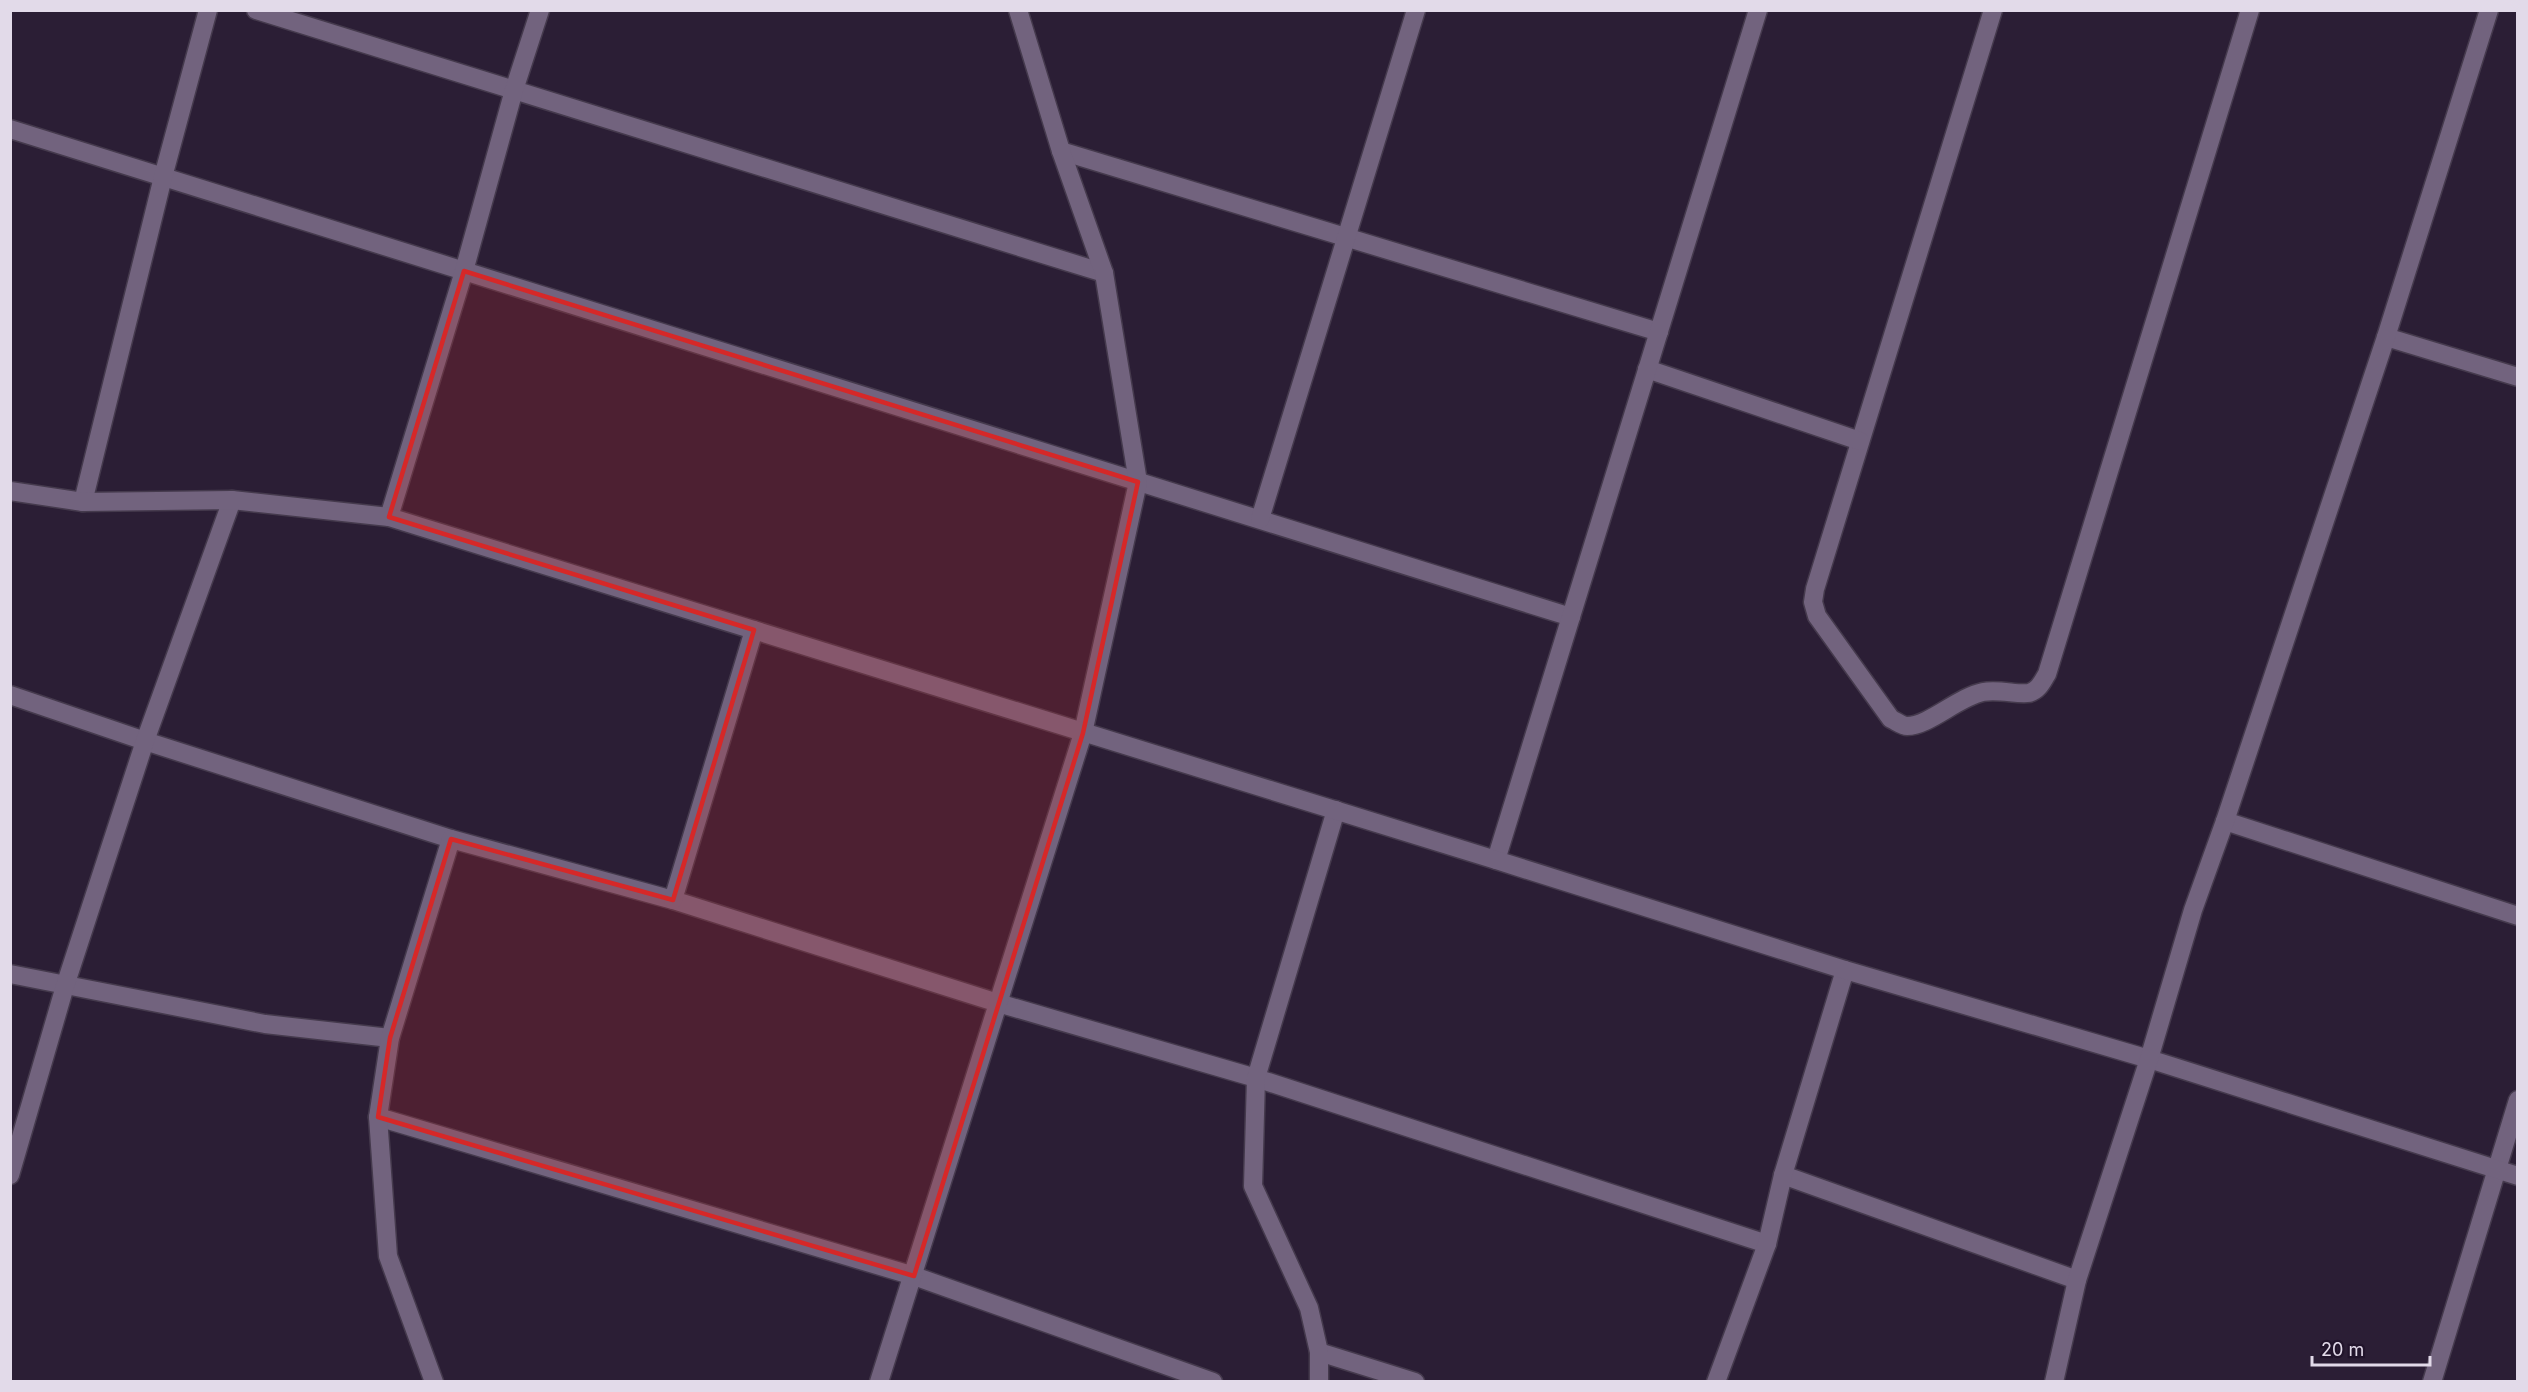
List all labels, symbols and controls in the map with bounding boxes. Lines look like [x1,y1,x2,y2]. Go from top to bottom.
scale bar [2312,1329,2430,1367]
text: 20 m [2321,1339,2364,1360]

